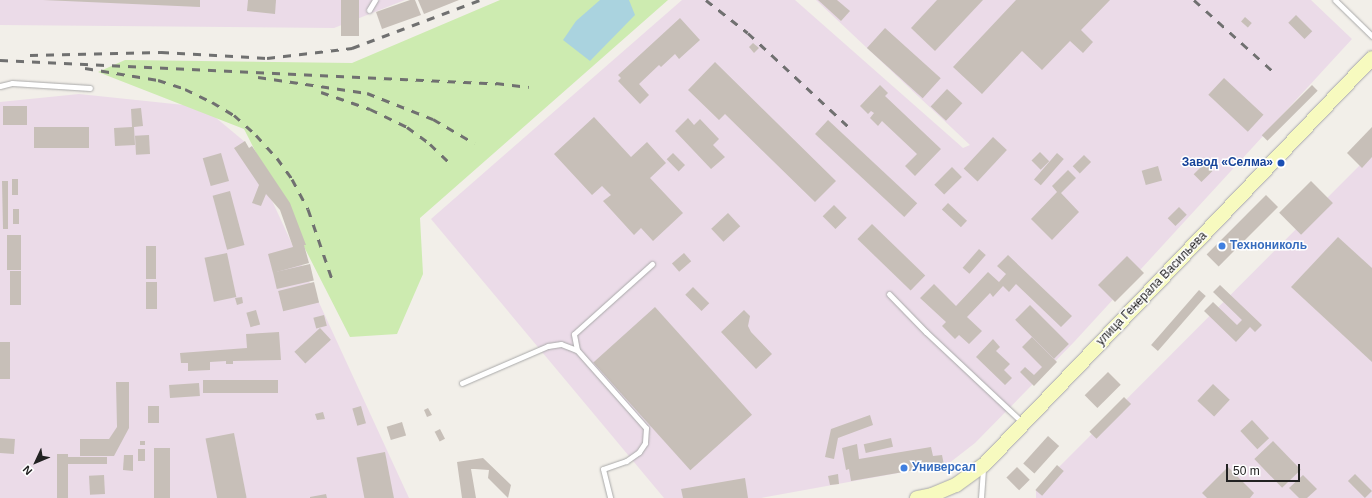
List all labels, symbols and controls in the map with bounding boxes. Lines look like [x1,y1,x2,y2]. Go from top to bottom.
place label: Завод «Селма» [1182,156,1273,170]
marker: Завод «Селма» [1276,158,1286,168]
street label: улица Генерала Васильева [1094,229,1210,349]
place label: Технониколь [1230,239,1307,253]
marker: Технониколь [1217,241,1227,251]
north arrow [16,442,56,482]
scale bar [1228,456,1302,482]
place label: Универсал [912,461,976,475]
text: N [20,463,34,477]
marker: Универсал [899,463,909,473]
text: 50 m [1233,464,1260,478]

